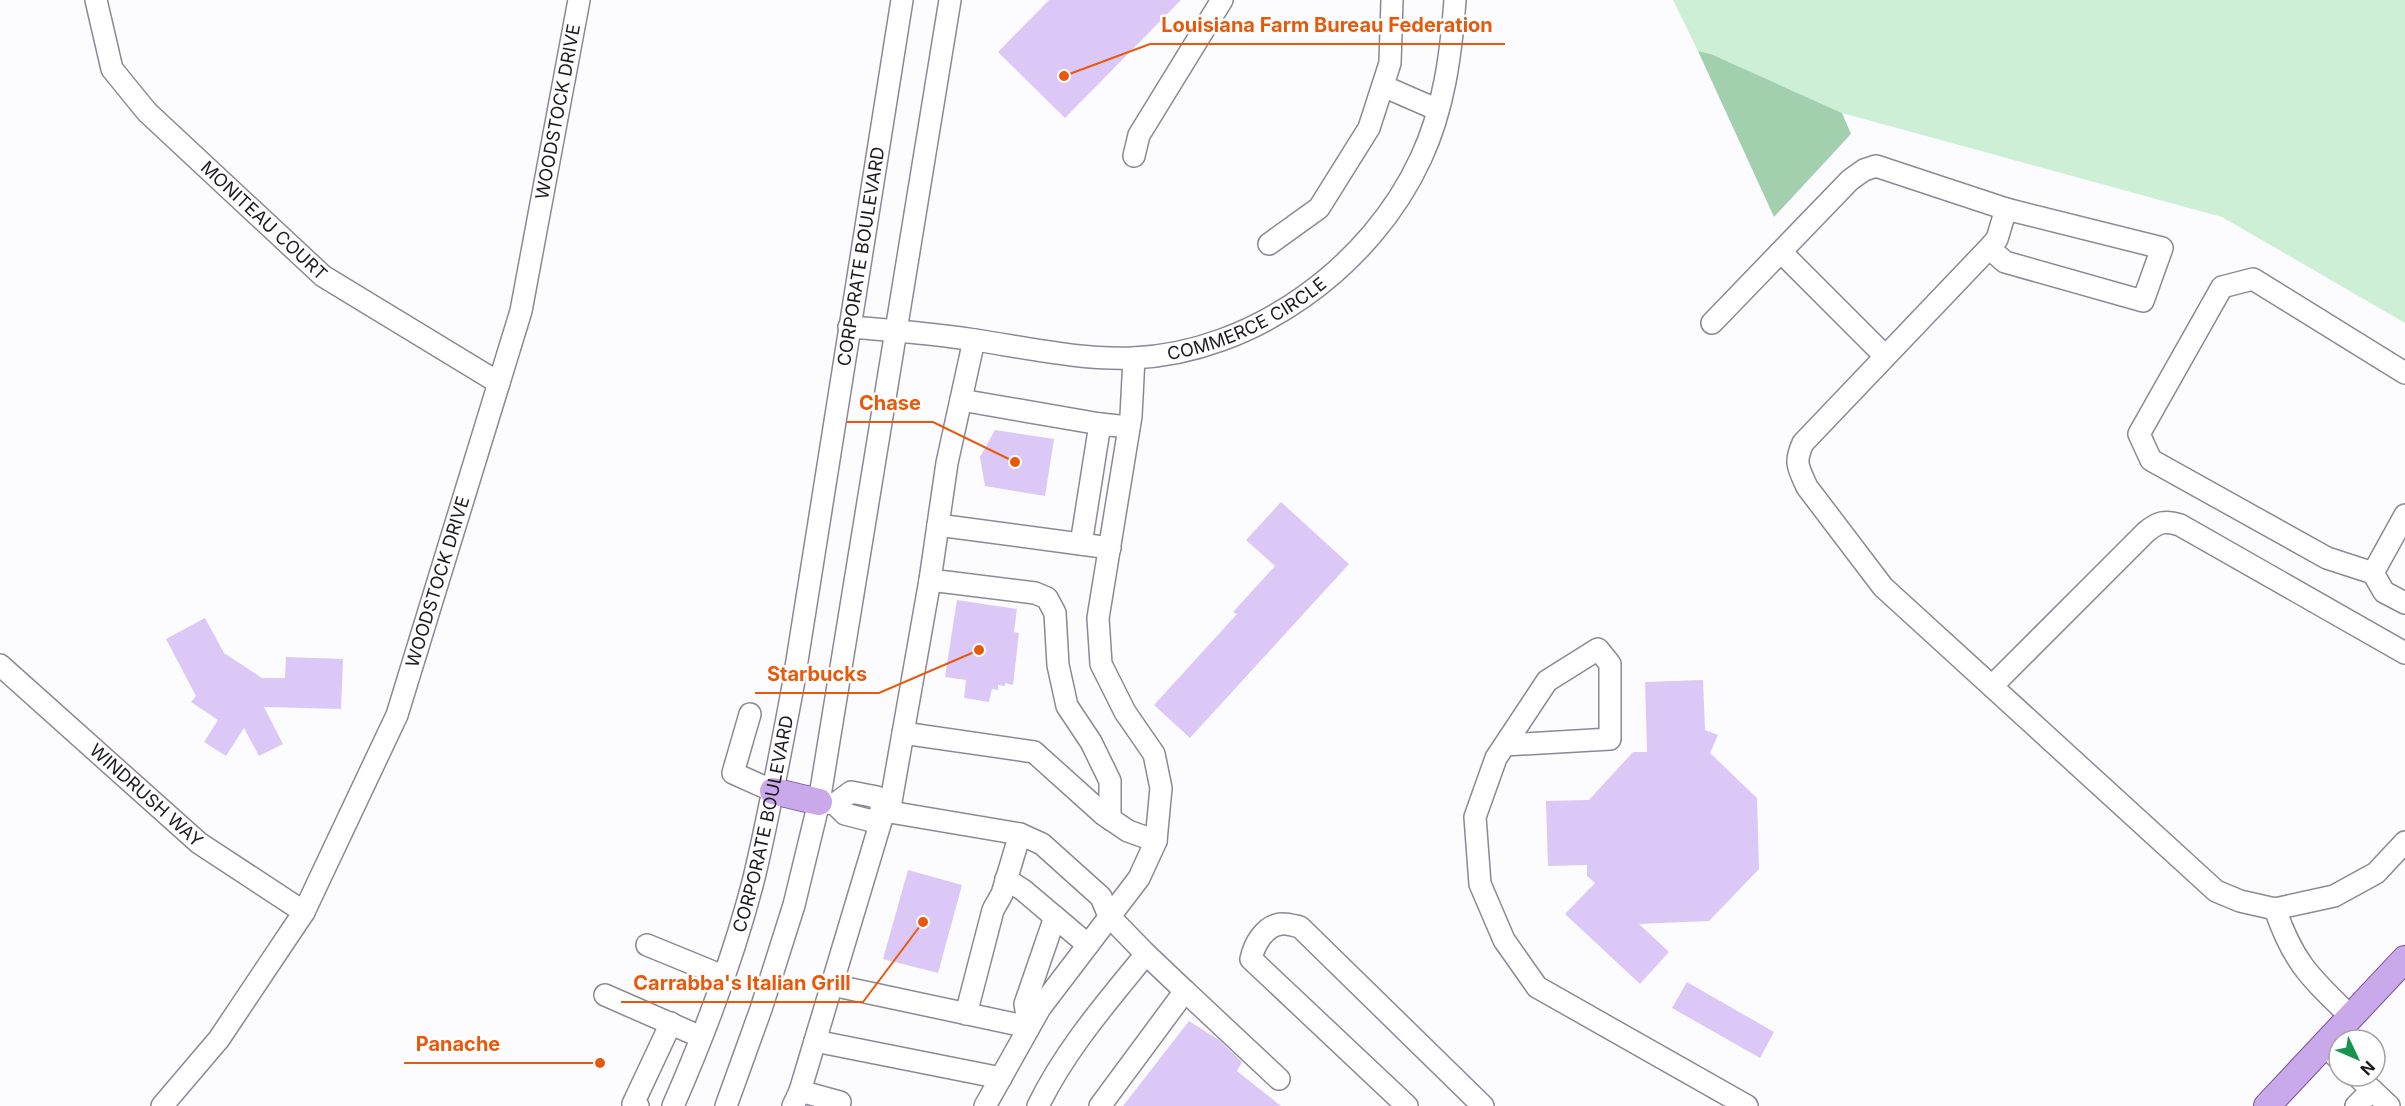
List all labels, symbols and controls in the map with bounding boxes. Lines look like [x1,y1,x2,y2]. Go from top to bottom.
callout: Louisiana Farm Bureau Federation [1150,6,1505,44]
text: Louisiana Farm Bureau Federation [1161,13,1493,37]
street label: WOODSTOCK DRIVE [531,22,584,201]
street label: CORPORATE BOULEVARD [833,145,889,368]
street label: MONITEAU COURT [197,157,332,284]
street label: COMMERCE CIRCLE [1165,273,1330,364]
callout: Chase [847,384,933,422]
text: Chase [859,391,921,415]
street label: WOODSTOCK DRIVE [401,494,474,670]
callout: Starbucks [755,655,879,693]
text: Starbucks [767,662,867,686]
street label: CORPORATE BOULEVARD [728,714,797,935]
street label: WINDRUSH WAY [86,739,207,851]
callout: Carrabba's Italian Grill [621,964,863,1002]
text: Carrabba's Italian Grill [633,971,851,995]
callout: Panache [404,1025,513,1063]
north arrow [2327,1028,2387,1088]
text: Panache [416,1032,500,1056]
text: N [2356,1057,2379,1080]

